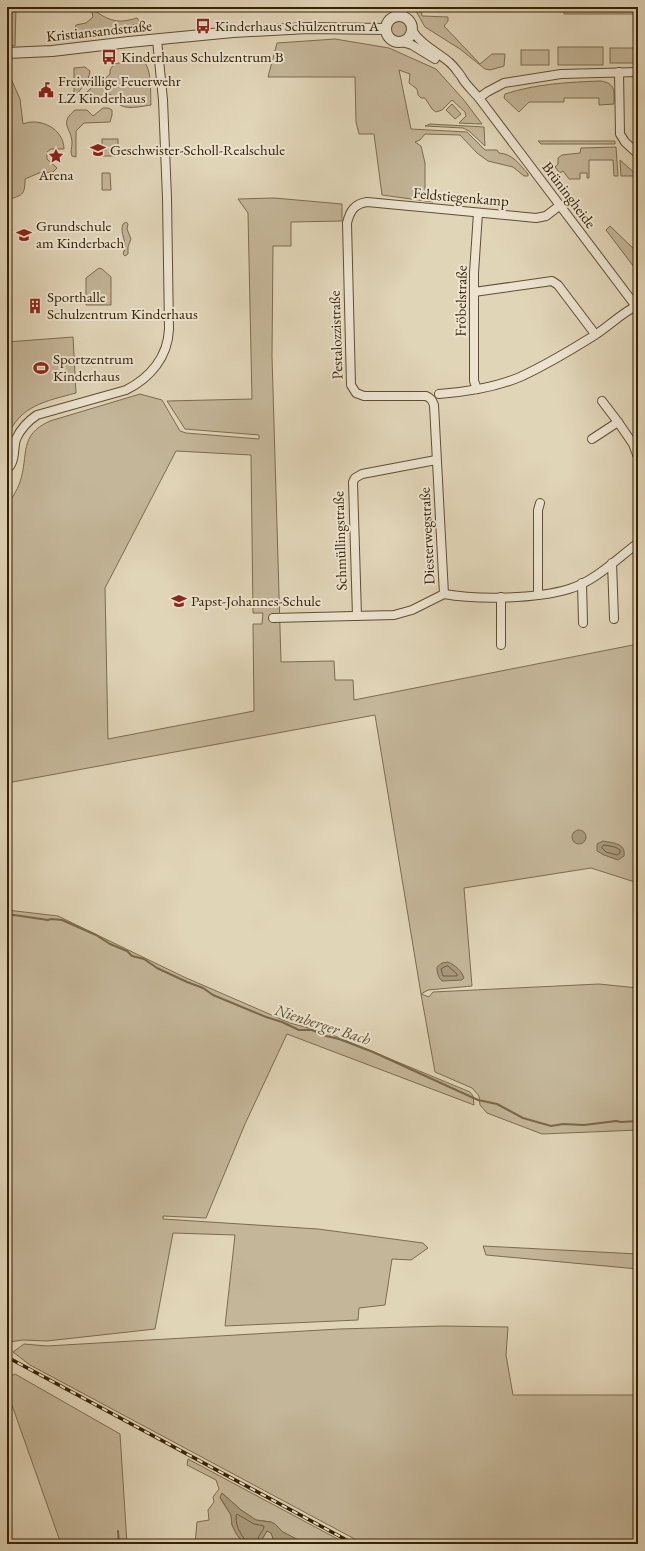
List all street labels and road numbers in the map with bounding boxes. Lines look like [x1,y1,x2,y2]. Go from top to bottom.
street label: Kristiansandstraße [45,15,153,46]
street label: Brüningheide [538,158,601,232]
street label: Feldstiegenkamp [412,183,510,210]
street label: Fröbelstraße [450,265,471,337]
street label: Pestalozzistraße [324,290,347,380]
street label: Diesterwegstraße [414,487,439,585]
street label: Schmüllingstraße [328,491,351,591]

